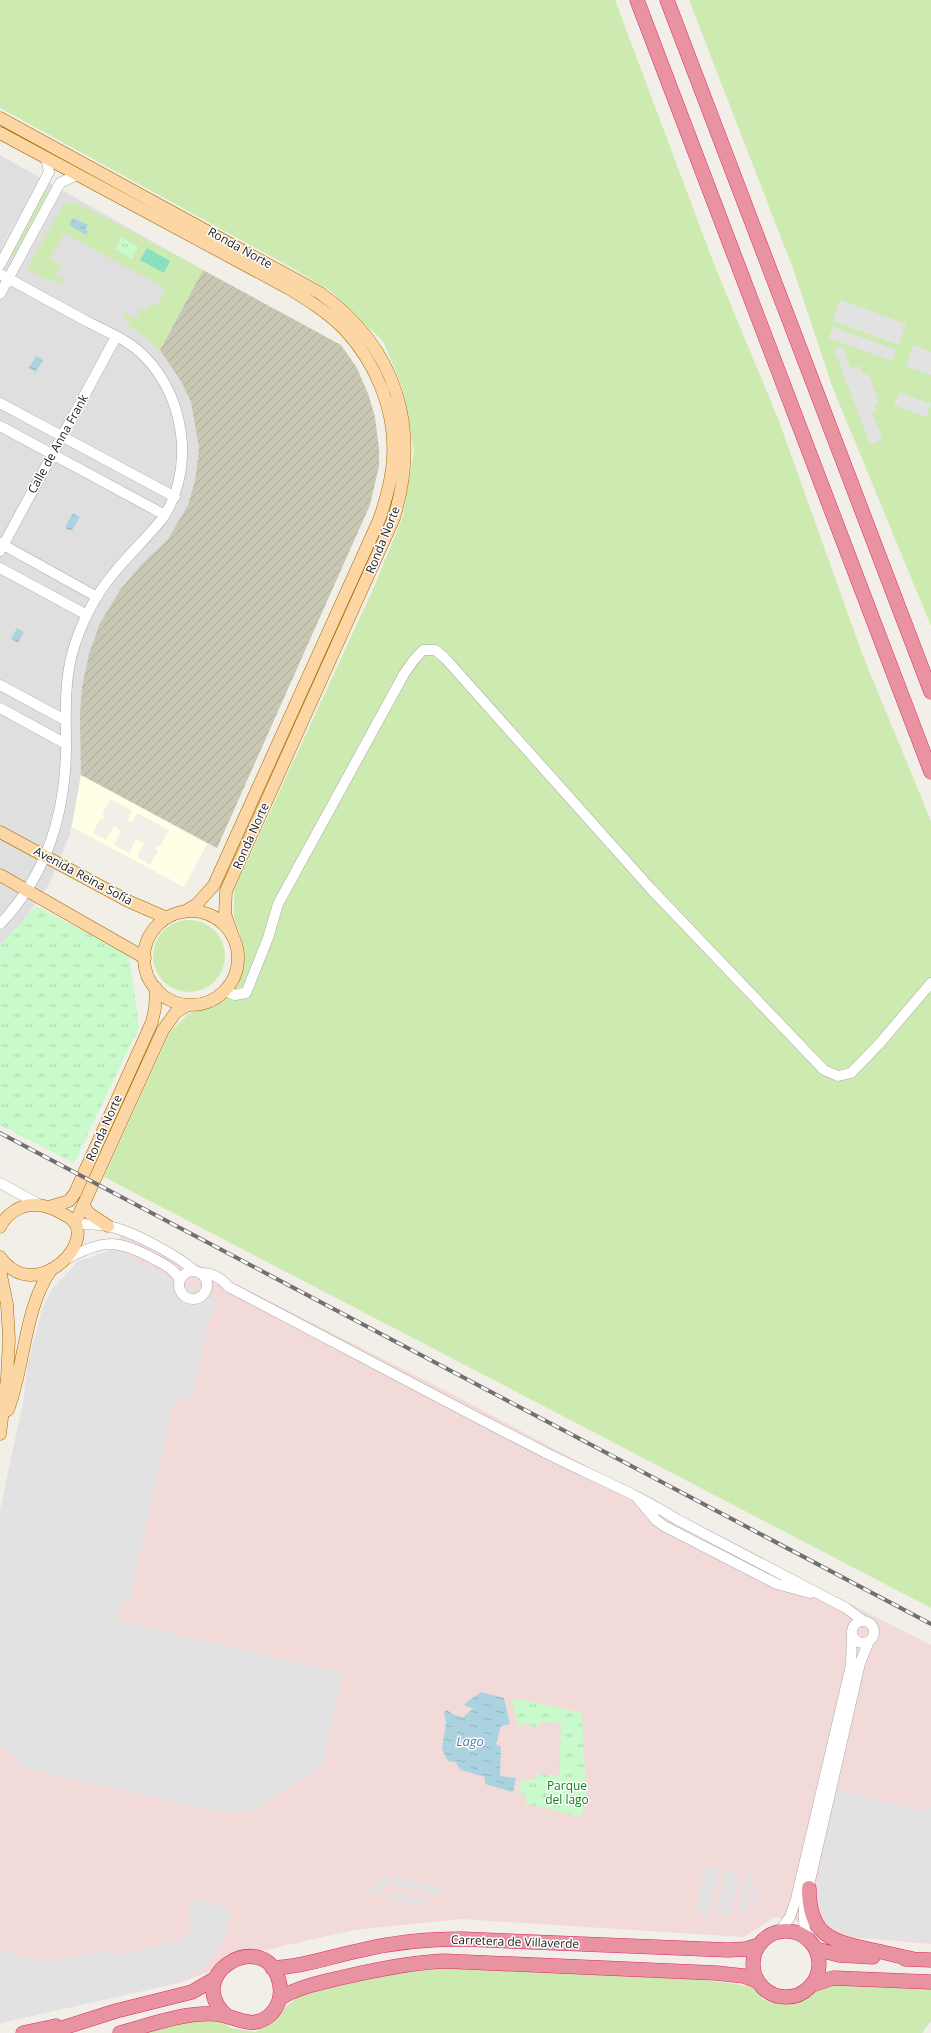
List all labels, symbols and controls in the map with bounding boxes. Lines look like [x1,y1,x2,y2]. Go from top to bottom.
street label: Ronda Norte [205,223,276,272]
street label: Calle de Anna Frank [23,391,92,496]
street label: Ronda Norte [361,503,404,576]
street label: Ronda Norte [228,800,273,872]
street label: Avenida Reina Sofía [31,842,136,909]
street label: Ronda Norte [81,1092,126,1164]
water label: Lago [456,1732,484,1750]
park label: Parque del lago [545,1777,589,1808]
street label: Carretera de Villaverde [451,1931,580,1952]

